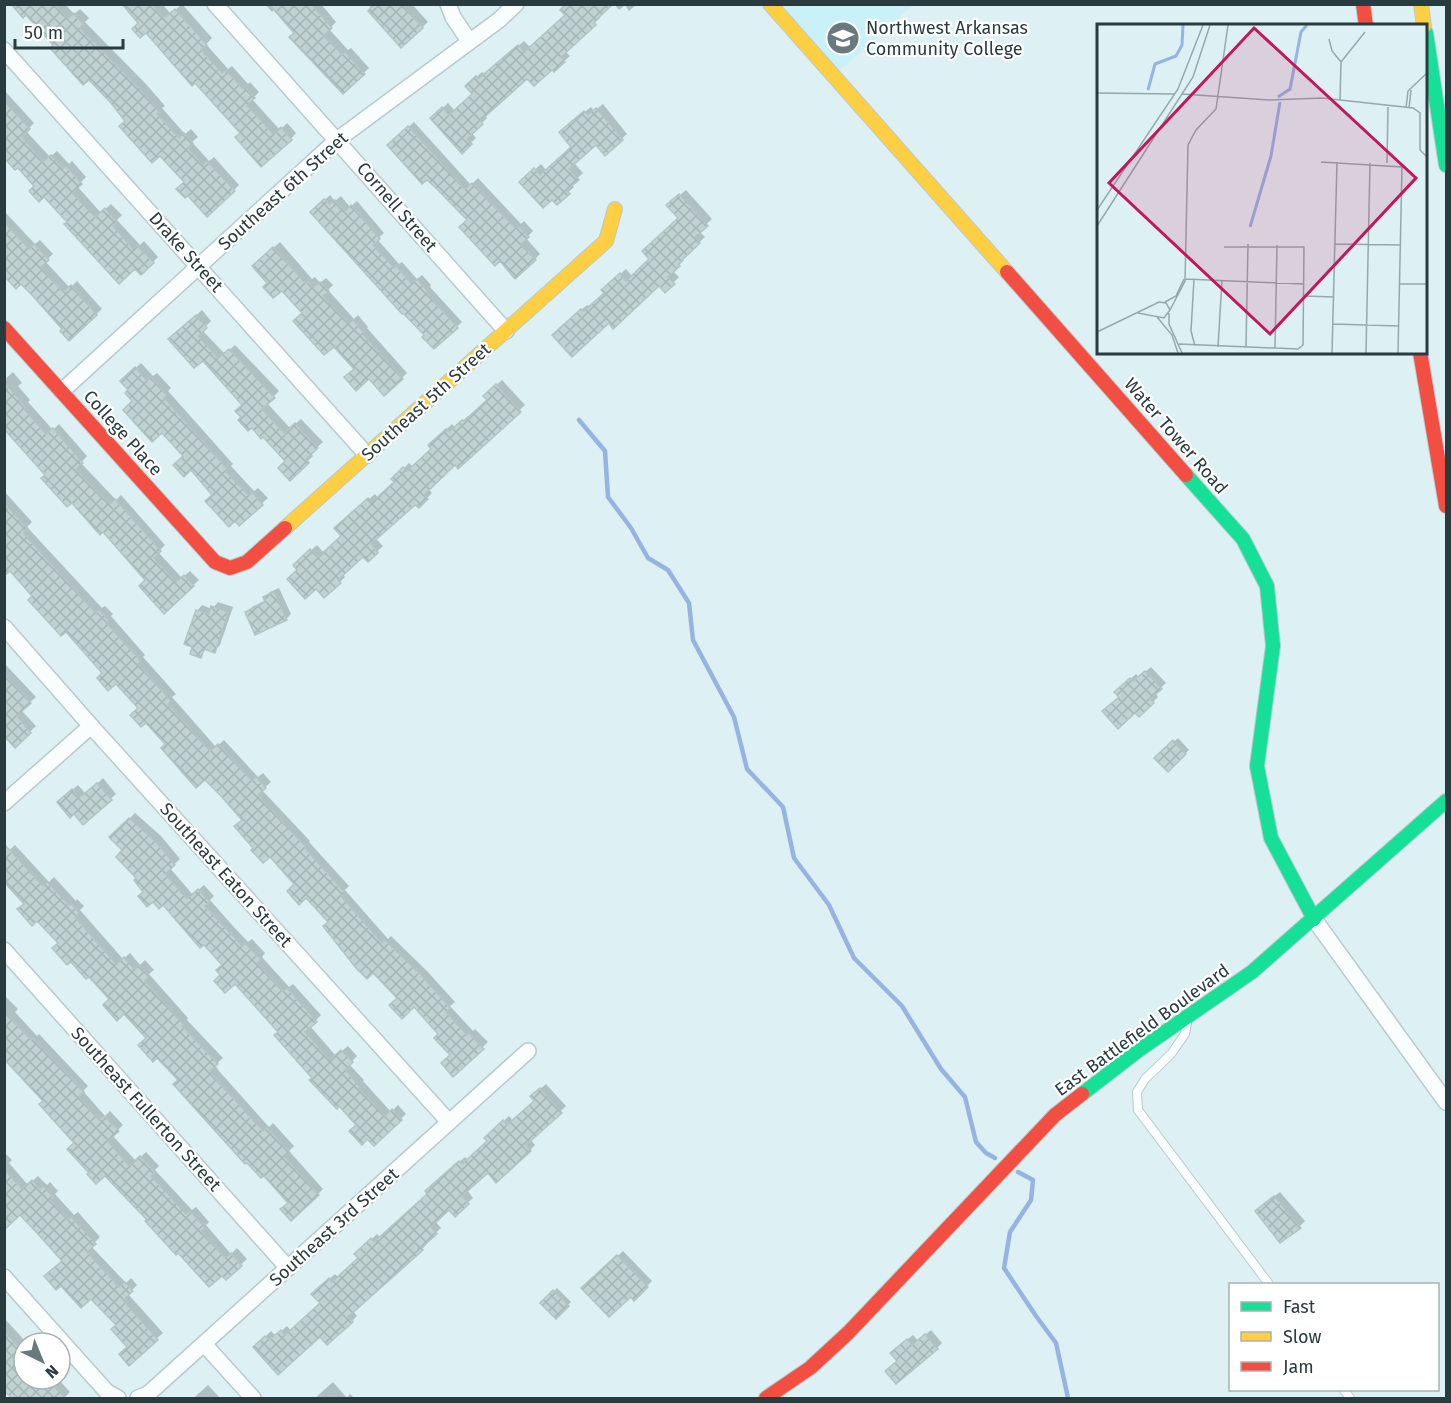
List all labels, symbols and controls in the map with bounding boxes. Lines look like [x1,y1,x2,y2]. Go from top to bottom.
scale bar [15,12,123,50]
place label: Northwest Arkansas Community College [866,17,1028,60]
school or university icon: Northwest Arkansas Community College [825,20,861,56]
text: 50 m [24,22,63,44]
inset map [1097,24,1427,354]
street label: Southeast 6th Street [214,127,353,255]
street label: Cornell Street [352,158,442,257]
street label: Drake Street [144,207,228,297]
street label: Southeast 5th Street [357,338,496,466]
street label: Water Tower Road [1120,373,1232,499]
street label: College Place [79,386,167,480]
street label: Southeast Eaton Street [155,798,297,952]
street label: East Battlefield Boulevard [1050,959,1234,1101]
street label: Southeast Fullerton Street [66,1022,226,1196]
street label: Southeast 3rd Street [265,1163,404,1291]
legend [1229,1283,1439,1391]
text: Fast [1283,1296,1316,1318]
text: Slow [1283,1326,1322,1348]
north arrow [12,1331,72,1391]
text: Jam [1283,1356,1314,1378]
text: N [42,1361,62,1382]

